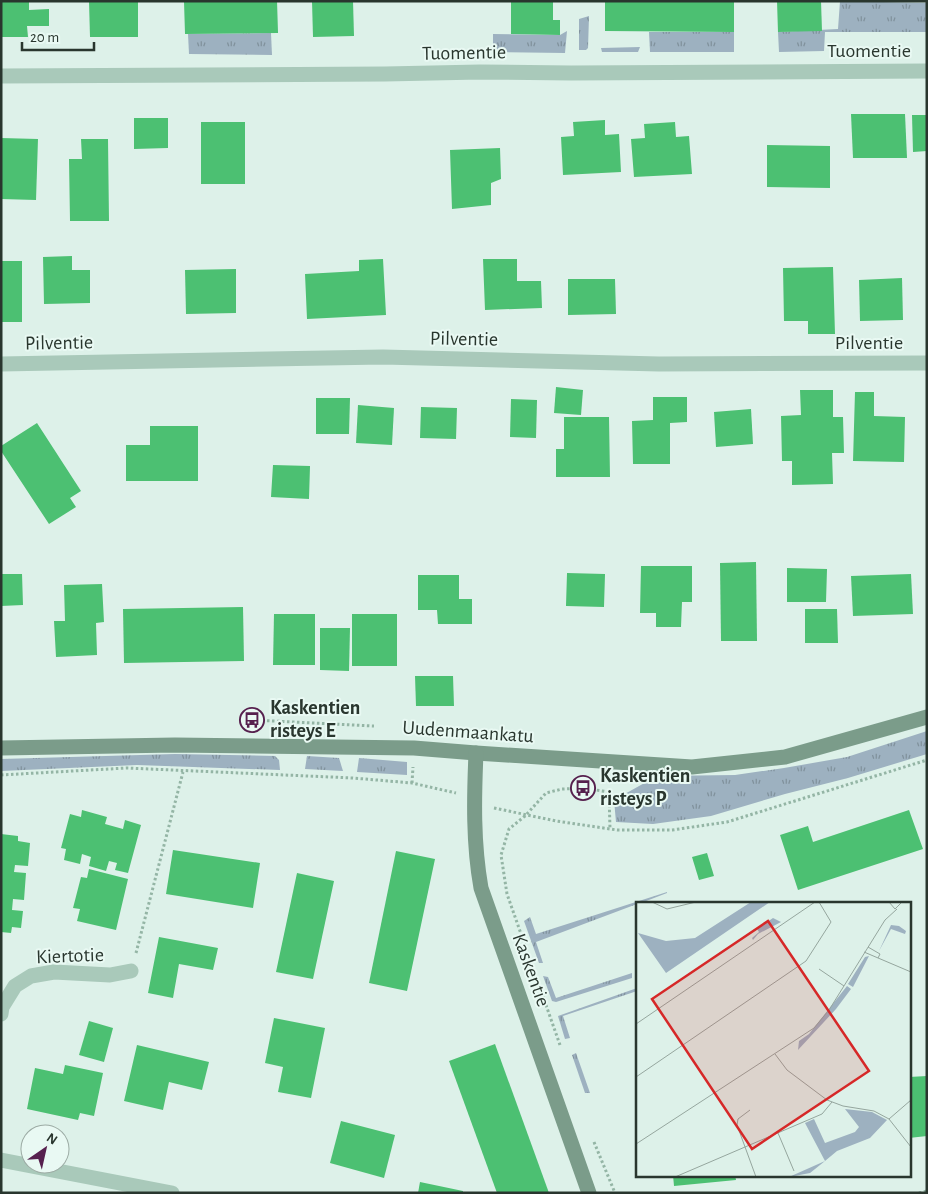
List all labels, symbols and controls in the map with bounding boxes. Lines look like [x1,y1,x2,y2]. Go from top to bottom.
scale bar [22,20,95,52]
text: 20 m [30,30,59,45]
street label: Tuomentie [827,41,911,61]
street label: Tuomentie [422,42,506,64]
street label: Pilventie [430,328,498,350]
street label: Pilventie [25,332,93,354]
street label: Pilventie [835,333,903,353]
place label: Kaskentien risteys E [270,698,360,741]
bus stop icon: Kaskentien risteys E [239,707,265,733]
street label: Uudenmaankatu [402,717,534,747]
place label: Kaskentien risteys P [600,766,690,809]
bus stop icon: Kaskentien risteys P [570,775,596,801]
inset map [636,902,910,1176]
street label: Kaskentie [509,931,553,1009]
street label: Kiertotie [36,945,104,967]
north arrow [20,1124,70,1174]
text: N [44,1131,60,1148]

